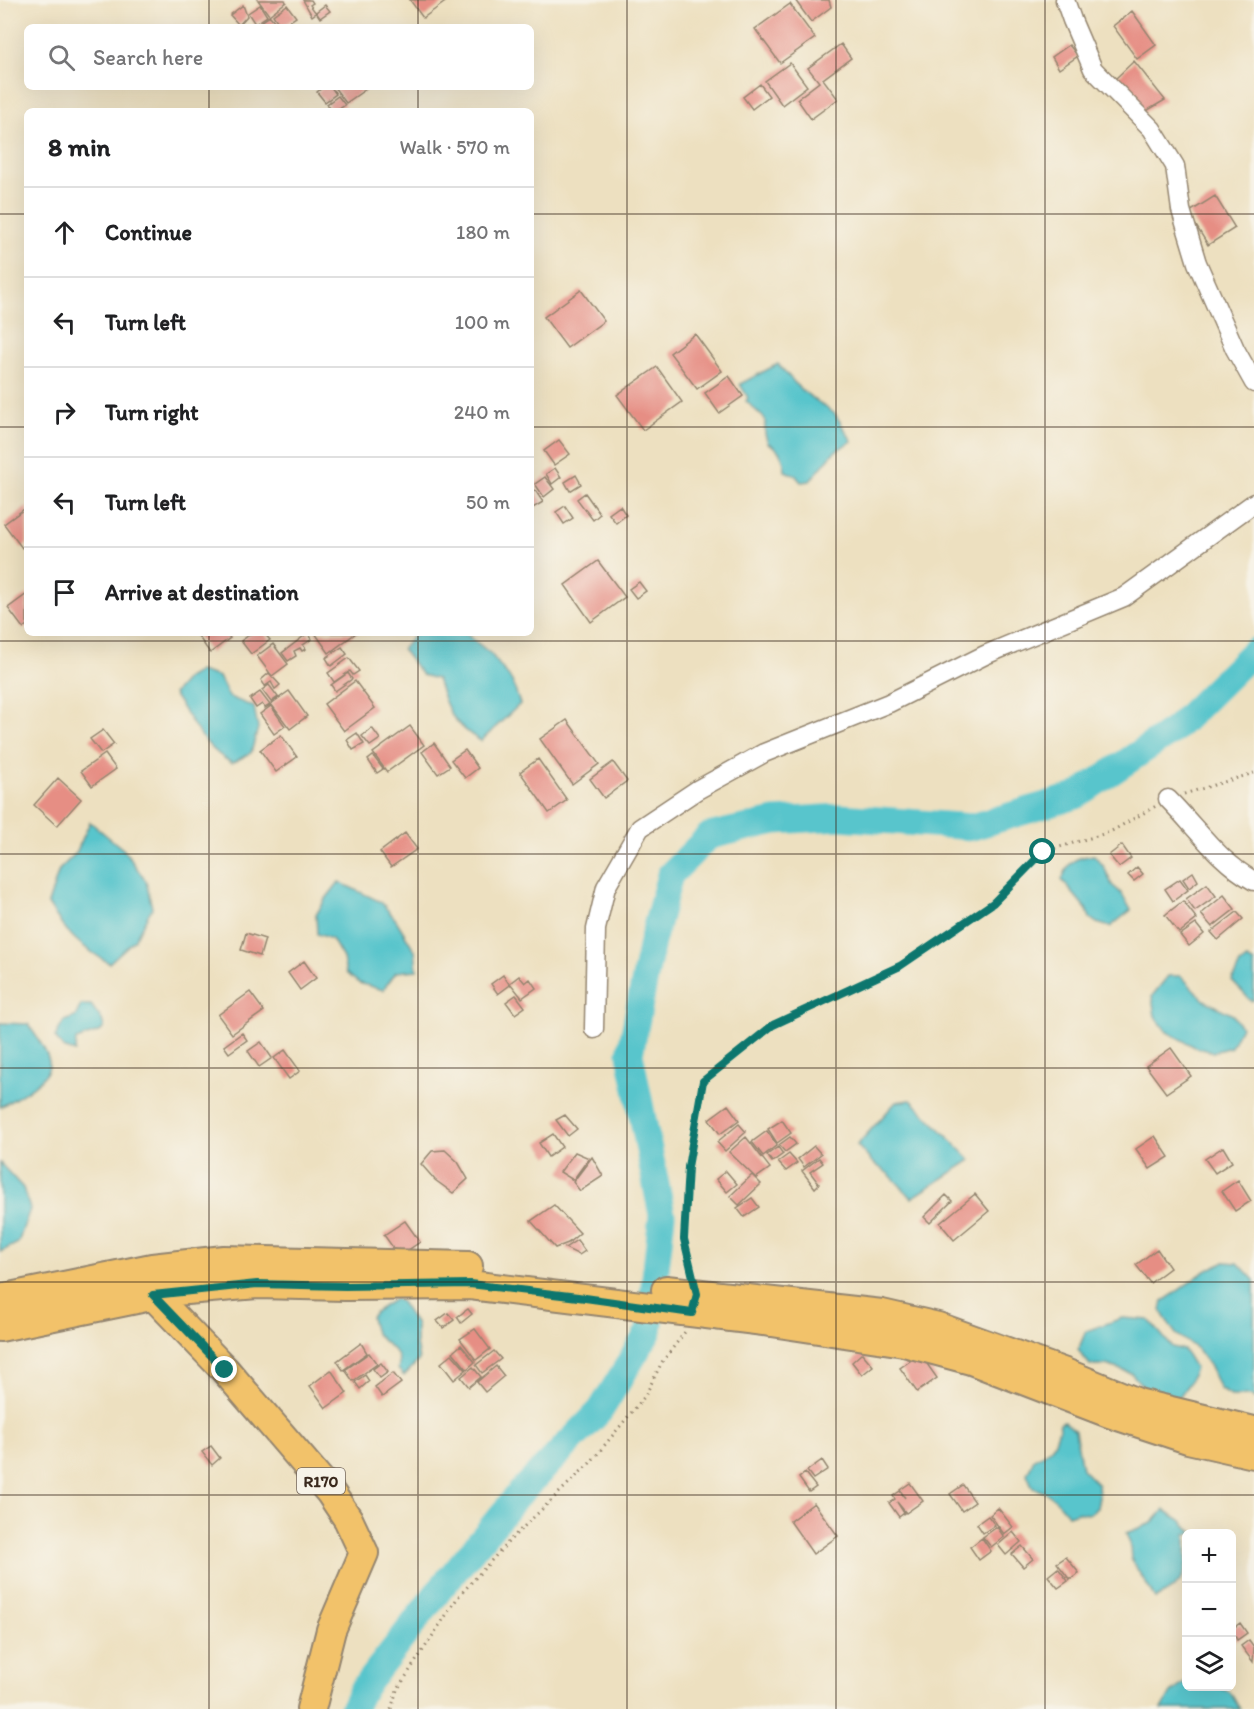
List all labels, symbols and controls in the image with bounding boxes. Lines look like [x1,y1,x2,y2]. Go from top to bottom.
search box [24,24,534,90]
icon: search [45,41,78,74]
text: Search here [93,44,203,71]
text: 8 min [48,131,110,163]
text: Walk · 570 m [399,135,510,159]
icon: ahead [48,216,81,249]
text: Continue [105,219,192,246]
text: 180 m [456,220,510,244]
icon: left [48,306,81,339]
text: Turn left [105,309,186,336]
text: 100 m [455,310,510,334]
icon: right [48,396,81,429]
text: Turn right [105,399,199,426]
text: 240 m [454,400,510,424]
icon: left [48,486,81,519]
text: Turn left [105,489,186,516]
text: 50 m [466,490,510,514]
icon: arrive [48,576,81,609]
text: Arrive at destination [105,579,299,606]
route start [1029,838,1055,864]
route end [211,1356,237,1382]
road number: R170 [297,1468,345,1494]
map controls [1182,1529,1236,1691]
button: + [1182,1529,1236,1583]
button: − [1182,1583,1236,1637]
button: layers [1182,1637,1236,1691]

